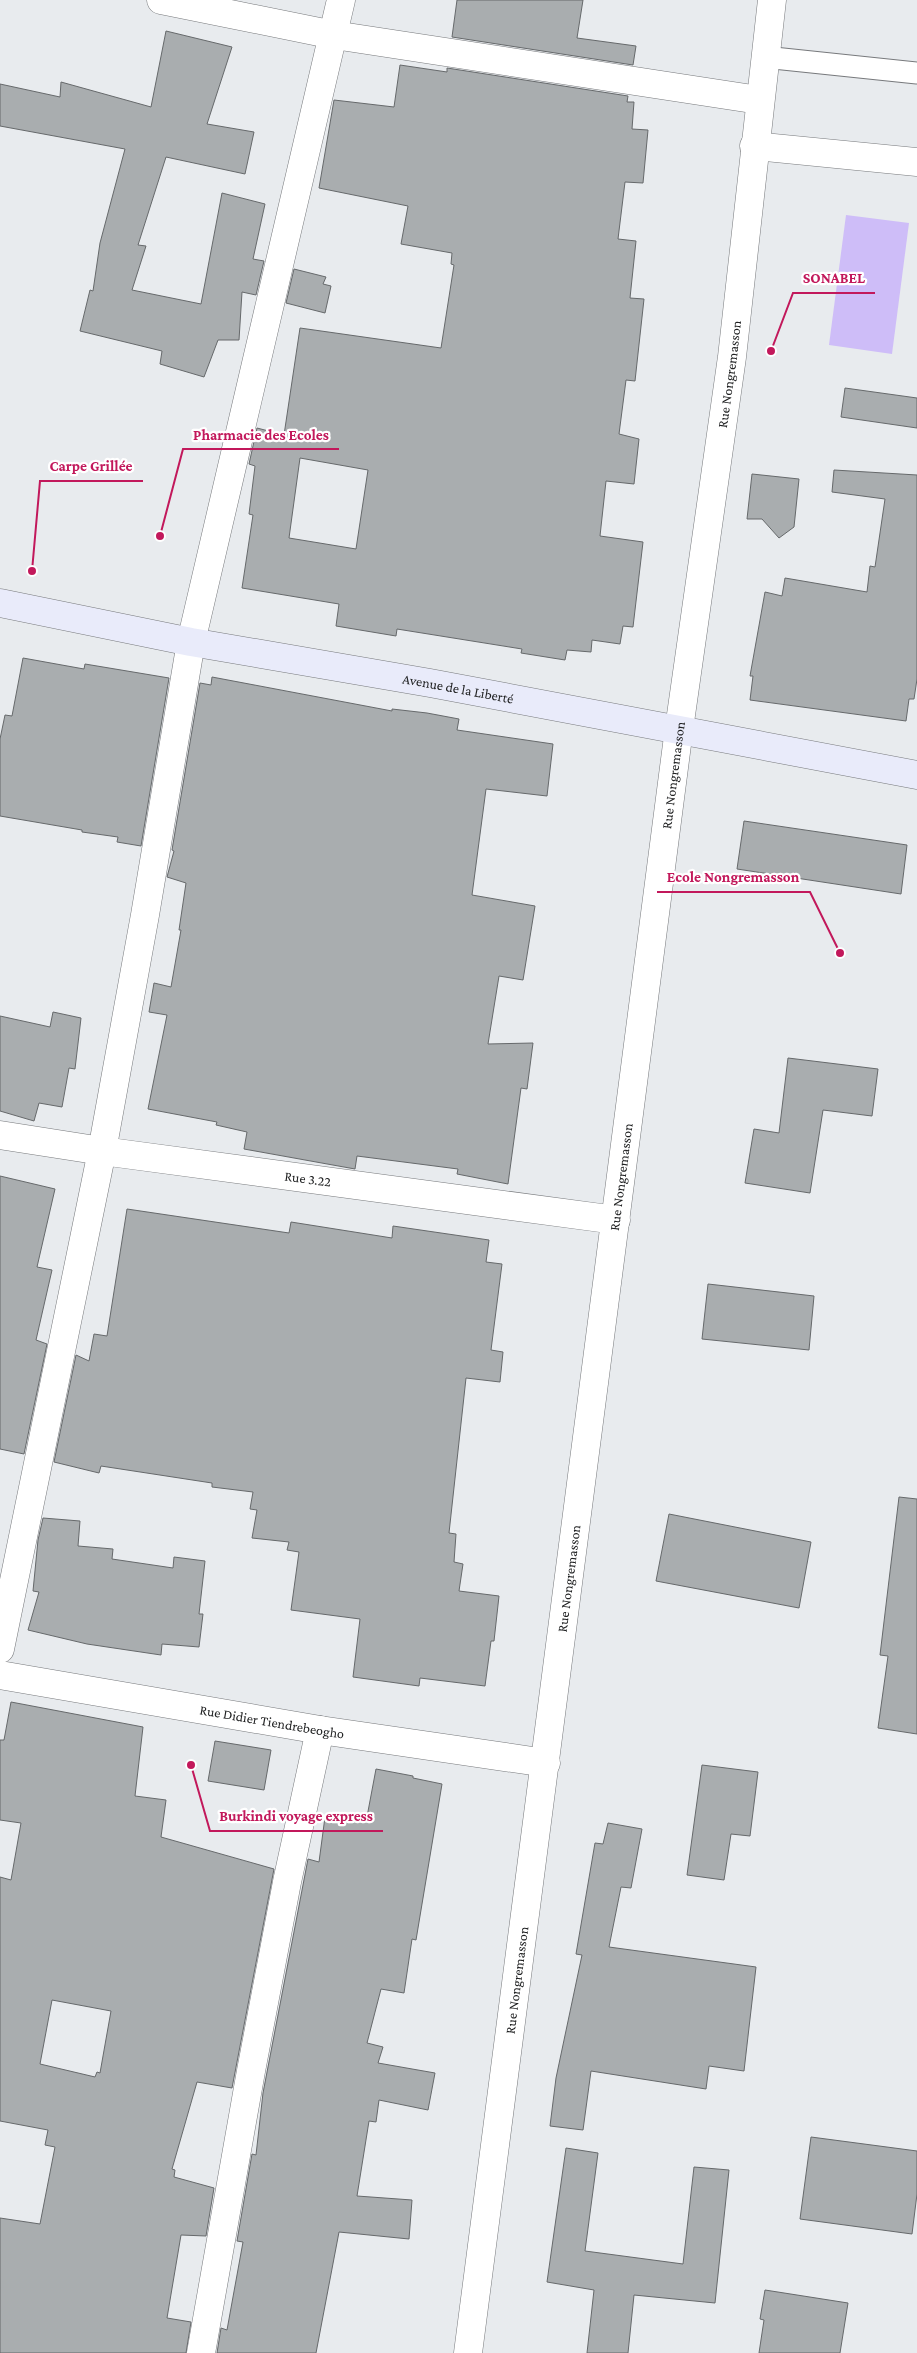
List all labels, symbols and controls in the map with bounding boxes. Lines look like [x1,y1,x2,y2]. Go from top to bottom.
callout: SONABEL [793,263,875,293]
text: SONABEL [803,270,866,286]
street label: Rue Nongremasson [714,319,744,429]
callout: Pharmacie des Ecoles [183,419,339,449]
text: Pharmacie des Ecoles [193,427,329,443]
callout: Carpe Grillée [40,451,143,481]
text: Carpe Grillée [49,458,133,474]
street label: Avenue de la Liberté [401,670,515,707]
street label: Rue Nongremasson [658,720,688,830]
callout: Ecole Nongremasson [657,862,810,892]
text: Ecole Nongremasson [667,869,800,885]
street label: Rue Nongremasson [606,1122,636,1232]
street label: Rue 3.22 [284,1168,332,1190]
street label: Rue Nongremasson [554,1523,584,1633]
street label: Rue Didier Tiendrebeogho [199,1701,345,1741]
callout: Burkindi voyage express [210,1801,383,1831]
text: Burkindi voyage express [219,1808,373,1824]
street label: Rue Nongremasson [502,1925,531,2035]

